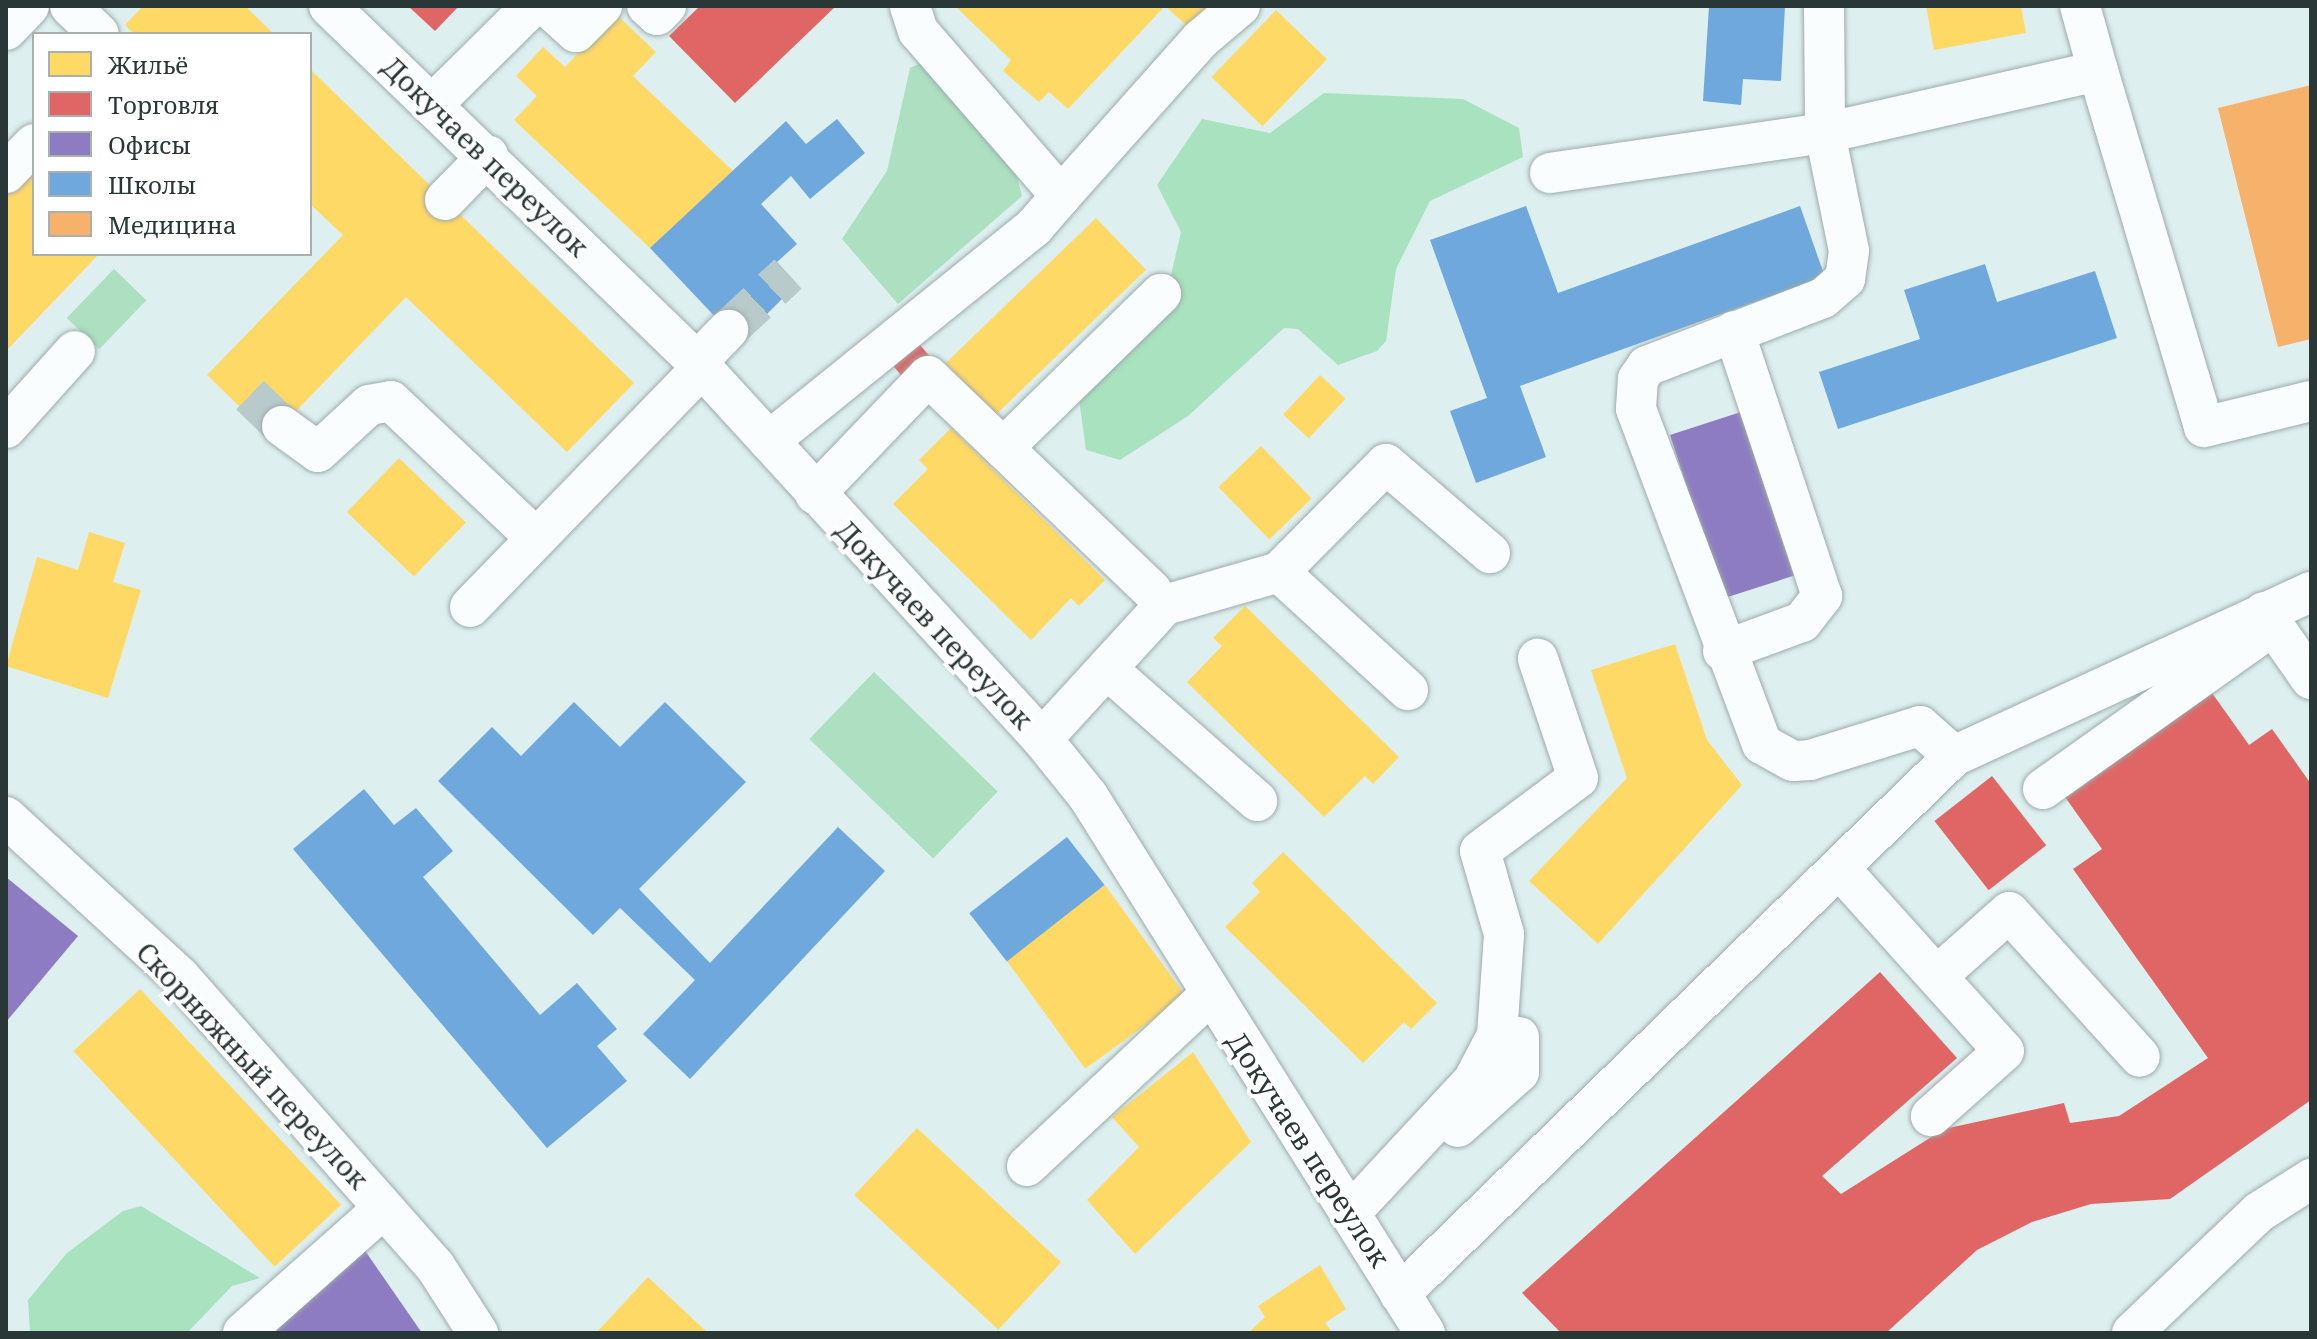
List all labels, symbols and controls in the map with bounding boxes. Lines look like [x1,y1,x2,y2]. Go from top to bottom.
legend [32,32,312,256]
text: Жильё [108,48,188,81]
street label: Докучаев переулок [376,49,596,263]
text: Торговля [108,88,219,121]
text: Офисы [108,128,191,161]
text: Школы [108,168,196,201]
text: Медицина [108,208,237,241]
street label: Докучаев переулок [830,513,1040,735]
street label: Скорняжный переулок [130,935,376,1195]
street label: Докучаев переулок [1221,1025,1397,1273]

